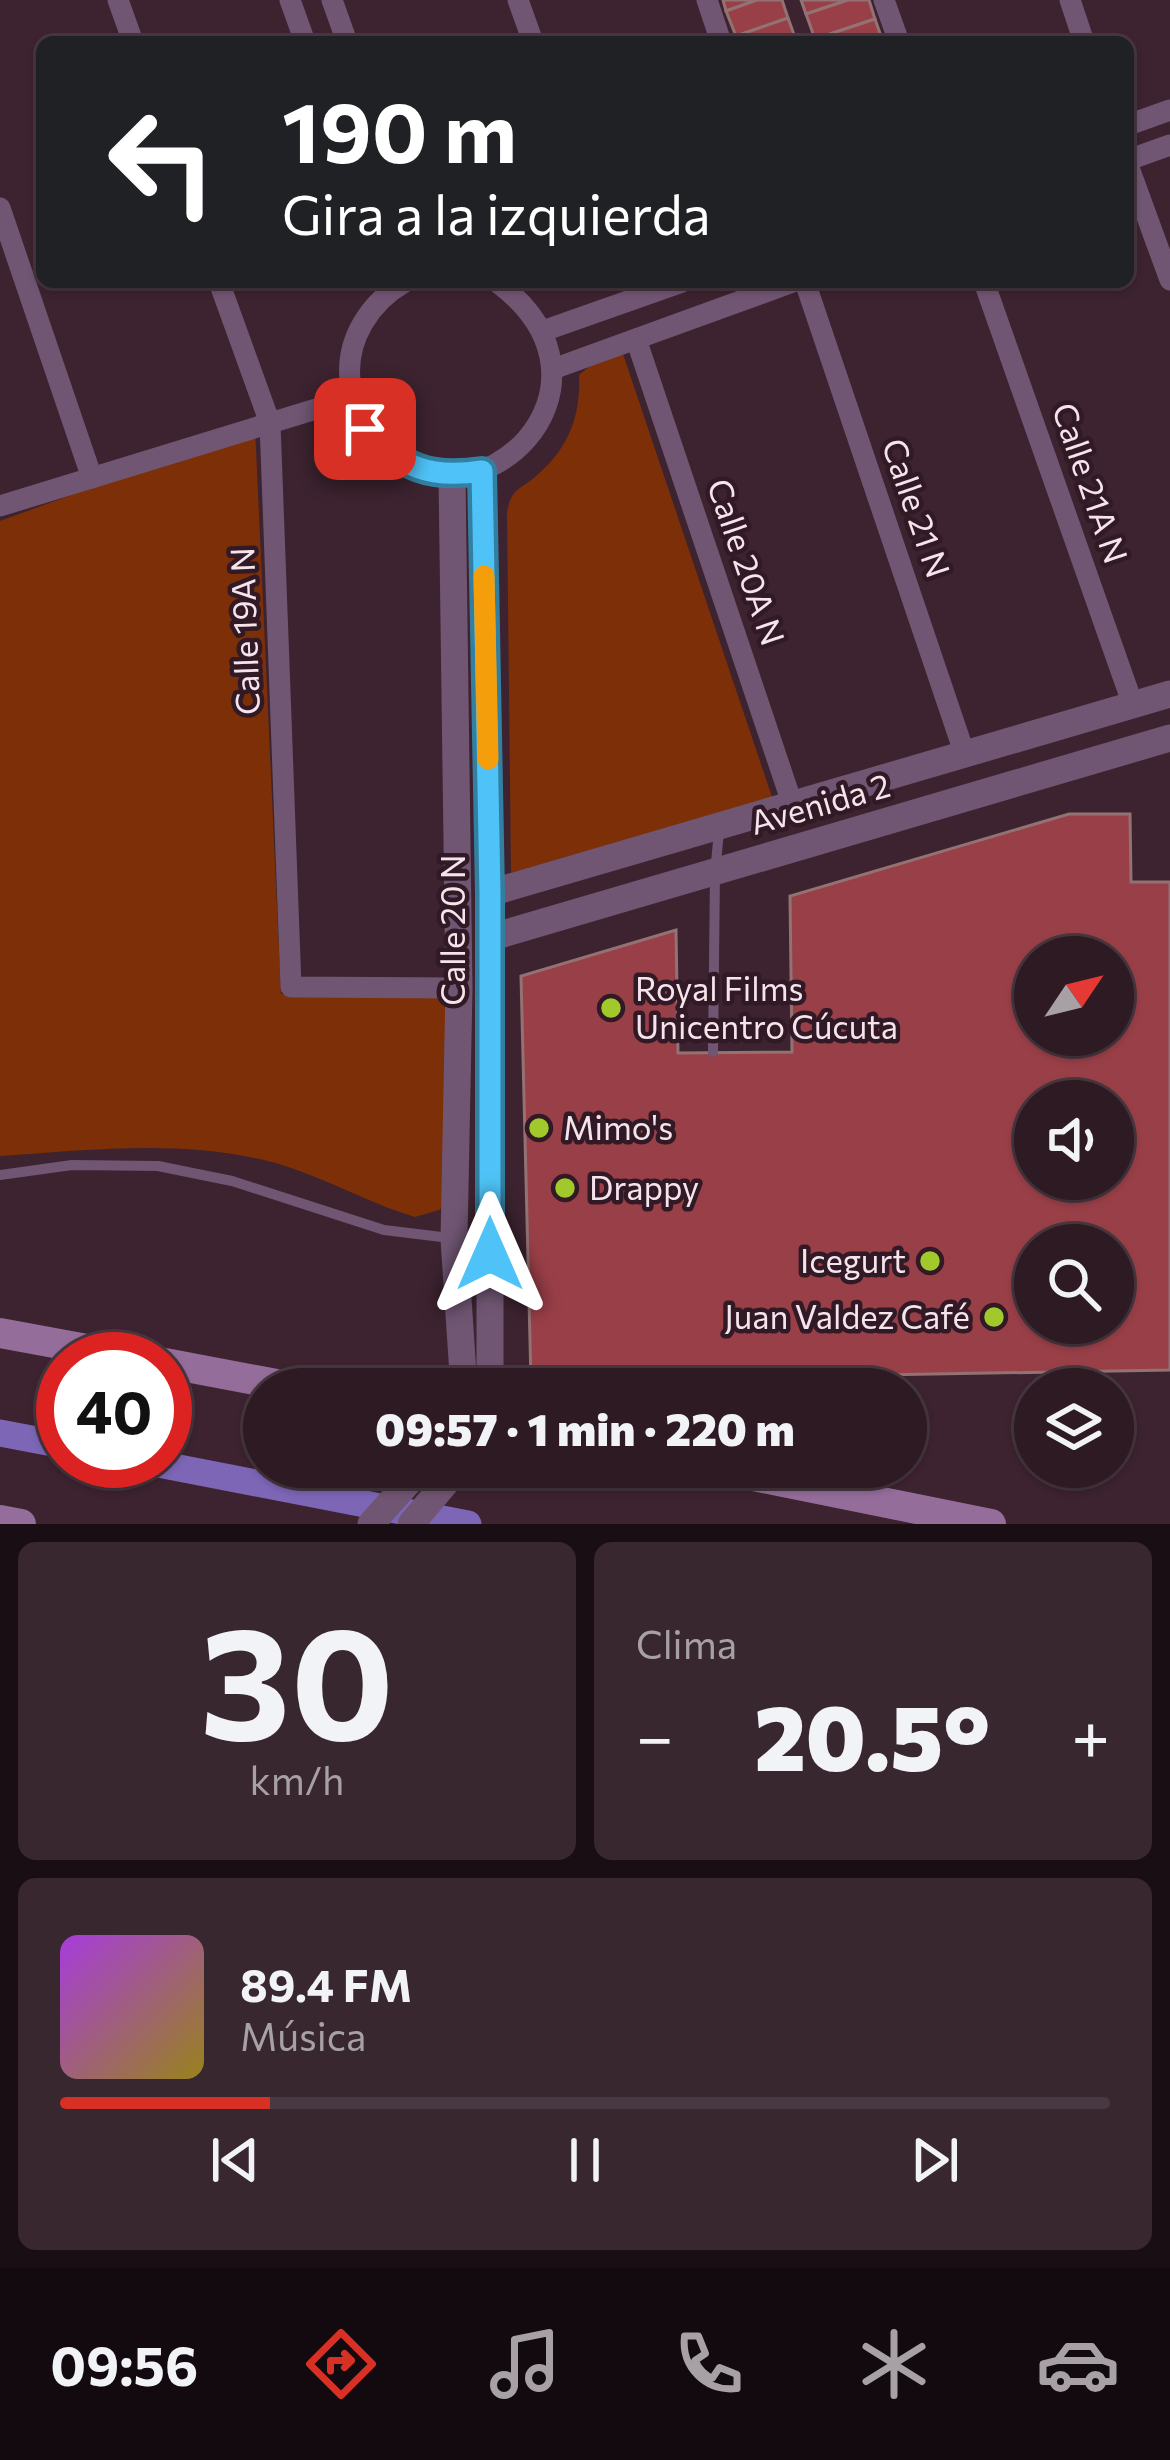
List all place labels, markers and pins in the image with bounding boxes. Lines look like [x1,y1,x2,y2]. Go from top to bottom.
pin [314,378,416,480]
place label: Royal Films Unicentro Cúcuta [635,967,898,1046]
marker: Royal Films Unicentro Cúcuta [598,995,624,1021]
place label: Mimo's [563,1106,673,1147]
marker: Mimo's [526,1115,552,1141]
place label: Drappy [589,1166,699,1207]
marker: Drappy [552,1175,578,1201]
place label: Icegurt [800,1239,906,1280]
marker: Icegurt [917,1248,943,1274]
place label: Juan Valdez Café [724,1295,970,1336]
marker: Juan Valdez Café [981,1304,1007,1330]

